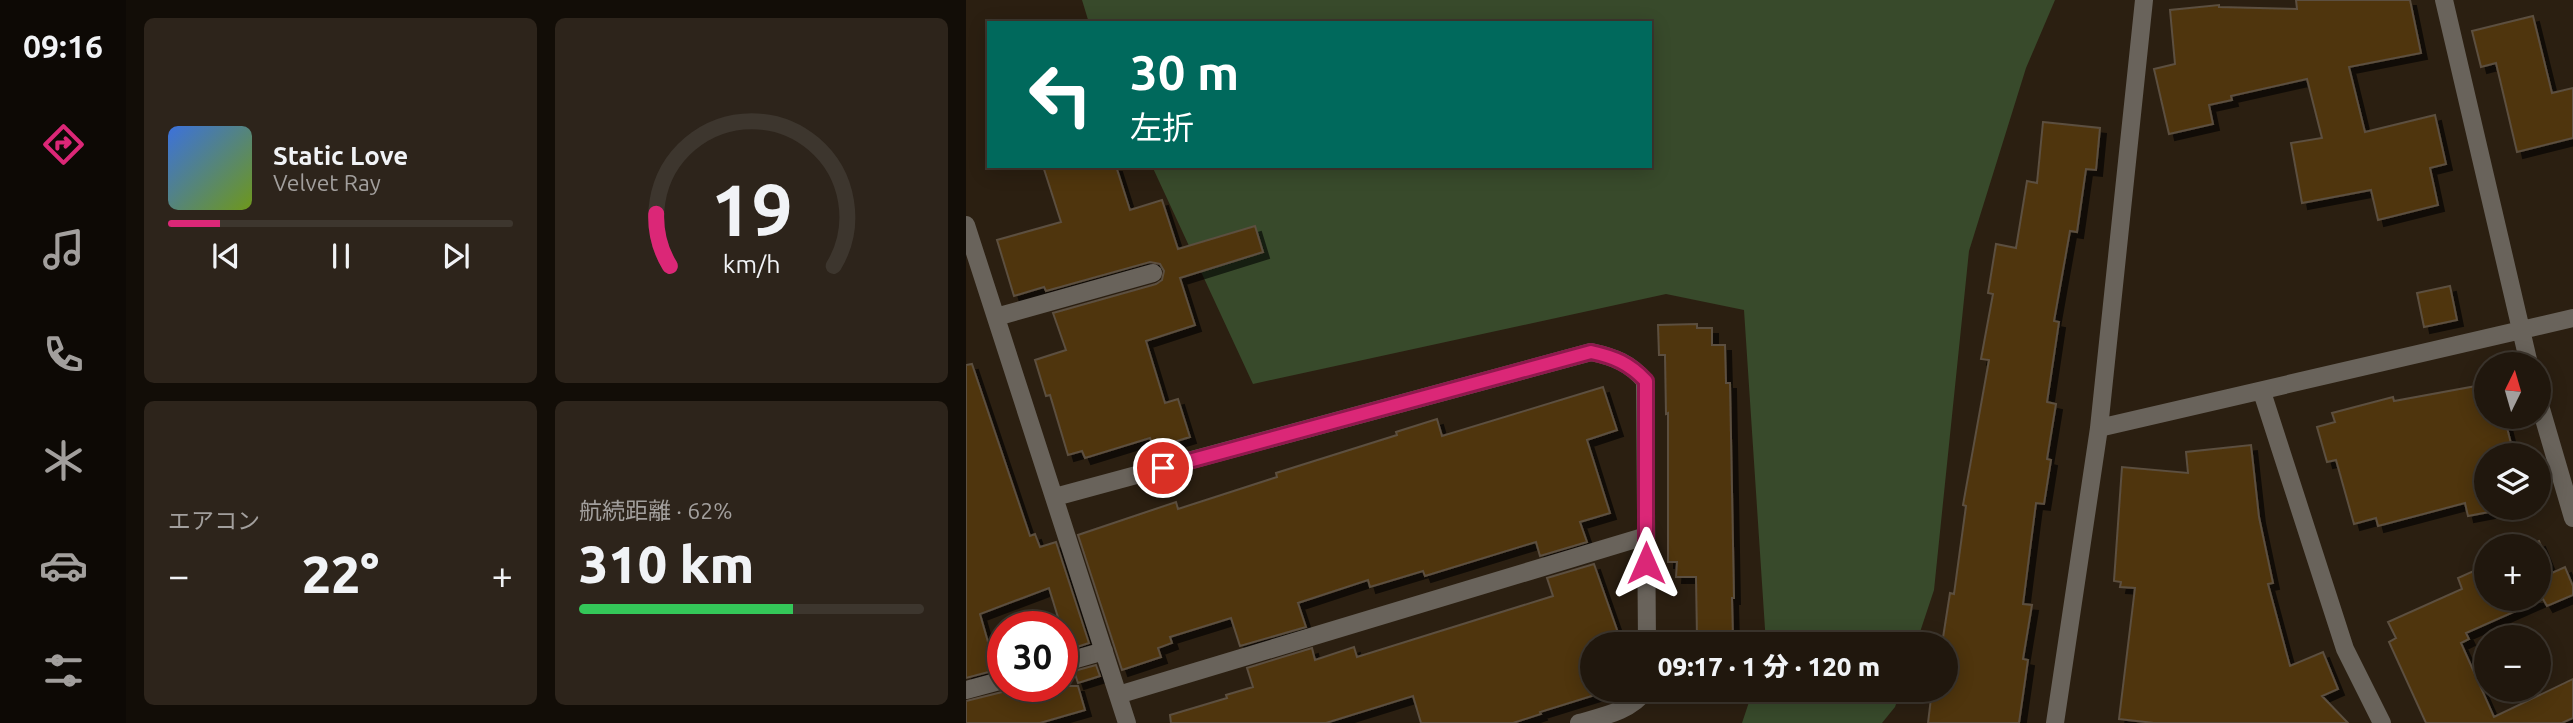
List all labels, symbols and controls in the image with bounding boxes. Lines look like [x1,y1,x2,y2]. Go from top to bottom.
text: 09:16 [23,28,103,64]
text: 30 m [1130,44,1239,99]
icon: left [1015,49,1106,140]
text: 左折 [1130,109,1194,145]
icon: directions [39,120,88,169]
text: Static Love [273,141,408,170]
text: 19 [710,169,793,251]
text: Velvet Ray [273,170,381,195]
icon: music [39,225,88,274]
icon: previous [207,237,245,275]
icon: pause [322,237,360,275]
icon: next [437,237,475,275]
text: km/h [723,250,780,278]
icon: phone [39,330,88,379]
north arrow [2474,352,2552,429]
map controls [2474,352,2551,702]
icon: climate [39,436,88,485]
pin [1133,438,1193,498]
button: layers [2474,443,2551,520]
icon: arrive [1144,449,1182,487]
text: 航続距離 · 62% [579,498,732,523]
text: エアコン [168,508,260,533]
position arrow [1609,526,1683,600]
button: + [2474,534,2551,611]
text: 310 km [579,535,754,593]
icon: car [39,541,88,590]
text: 22° [302,545,379,603]
text: − [168,554,189,596]
text: + [492,554,513,596]
speed limit sign: 30 [987,611,1078,702]
button: − [2474,625,2551,702]
icon: filters [39,646,88,695]
text: 09:17 · 1 分 · 120 m [1658,652,1880,681]

